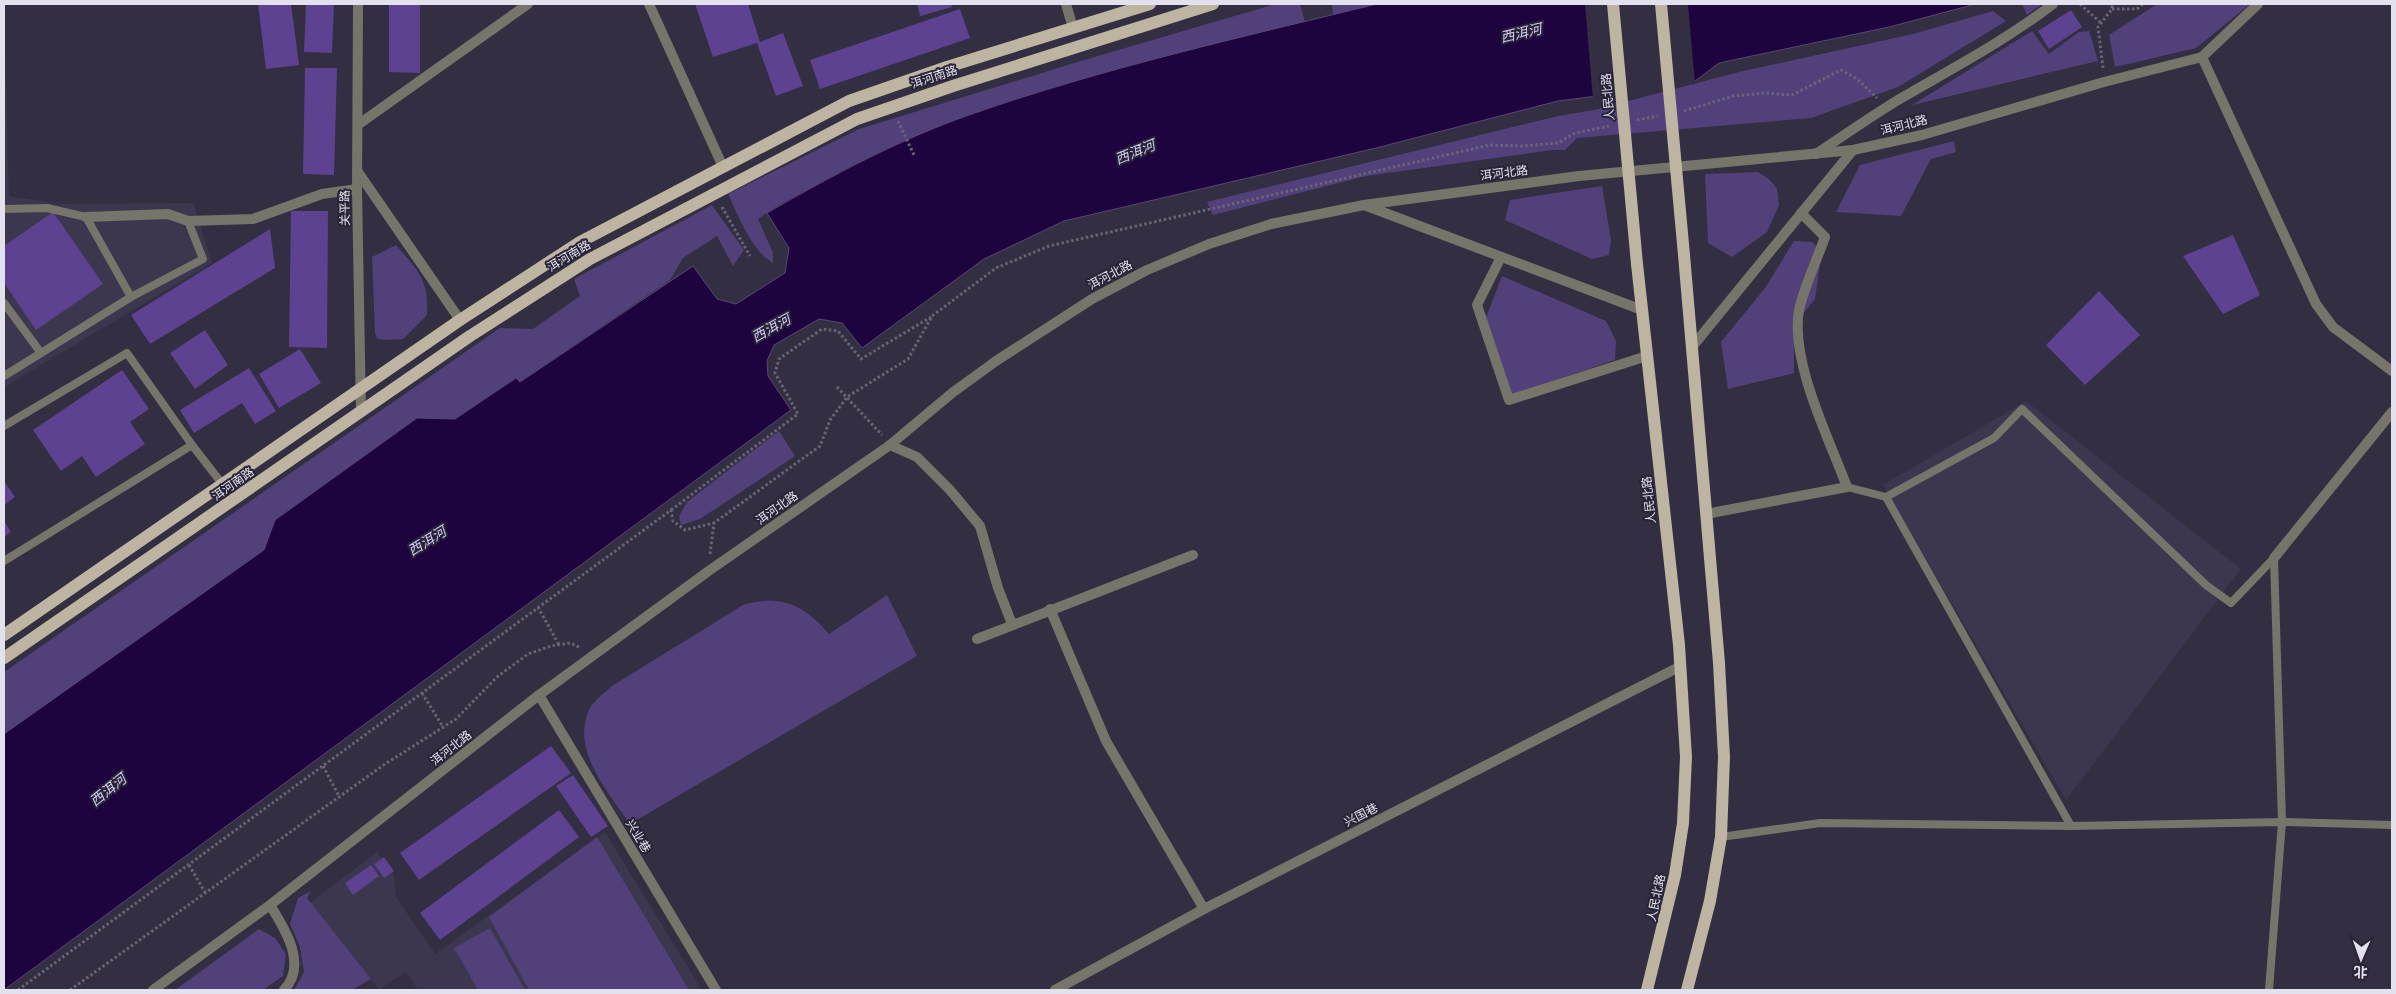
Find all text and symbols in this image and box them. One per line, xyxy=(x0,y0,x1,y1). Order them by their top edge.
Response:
water label: 西洱河 xyxy=(1499,20,1546,46)
street label: 洱河南路 xyxy=(909,63,959,91)
street label: 人民北路 xyxy=(1599,72,1617,122)
street label: 洱河北路 xyxy=(1879,112,1929,138)
water label: 西洱河 xyxy=(1113,136,1160,167)
street label: 洱河北路 xyxy=(1479,163,1529,183)
street label: 关平路 xyxy=(338,190,352,226)
street label: 洱河南路 xyxy=(545,238,593,274)
street label: 洱河北路 xyxy=(1086,258,1134,292)
water label: 西洱河 xyxy=(749,309,796,345)
street label: 洱河南路 xyxy=(209,464,257,504)
street label: 人民北路 xyxy=(1640,475,1658,525)
street label: 洱河北路 xyxy=(753,488,801,528)
water label: 西洱河 xyxy=(405,521,452,559)
street label: 洱河北路 xyxy=(428,728,474,768)
water label: 西洱河 xyxy=(87,769,132,809)
street label: 兴国巷 xyxy=(1342,801,1380,829)
street label: 兴业巷 xyxy=(623,817,653,855)
street label: 人民北路 xyxy=(1644,873,1668,923)
north arrow xyxy=(2336,934,2386,984)
text: 北 xyxy=(2353,964,2368,980)

